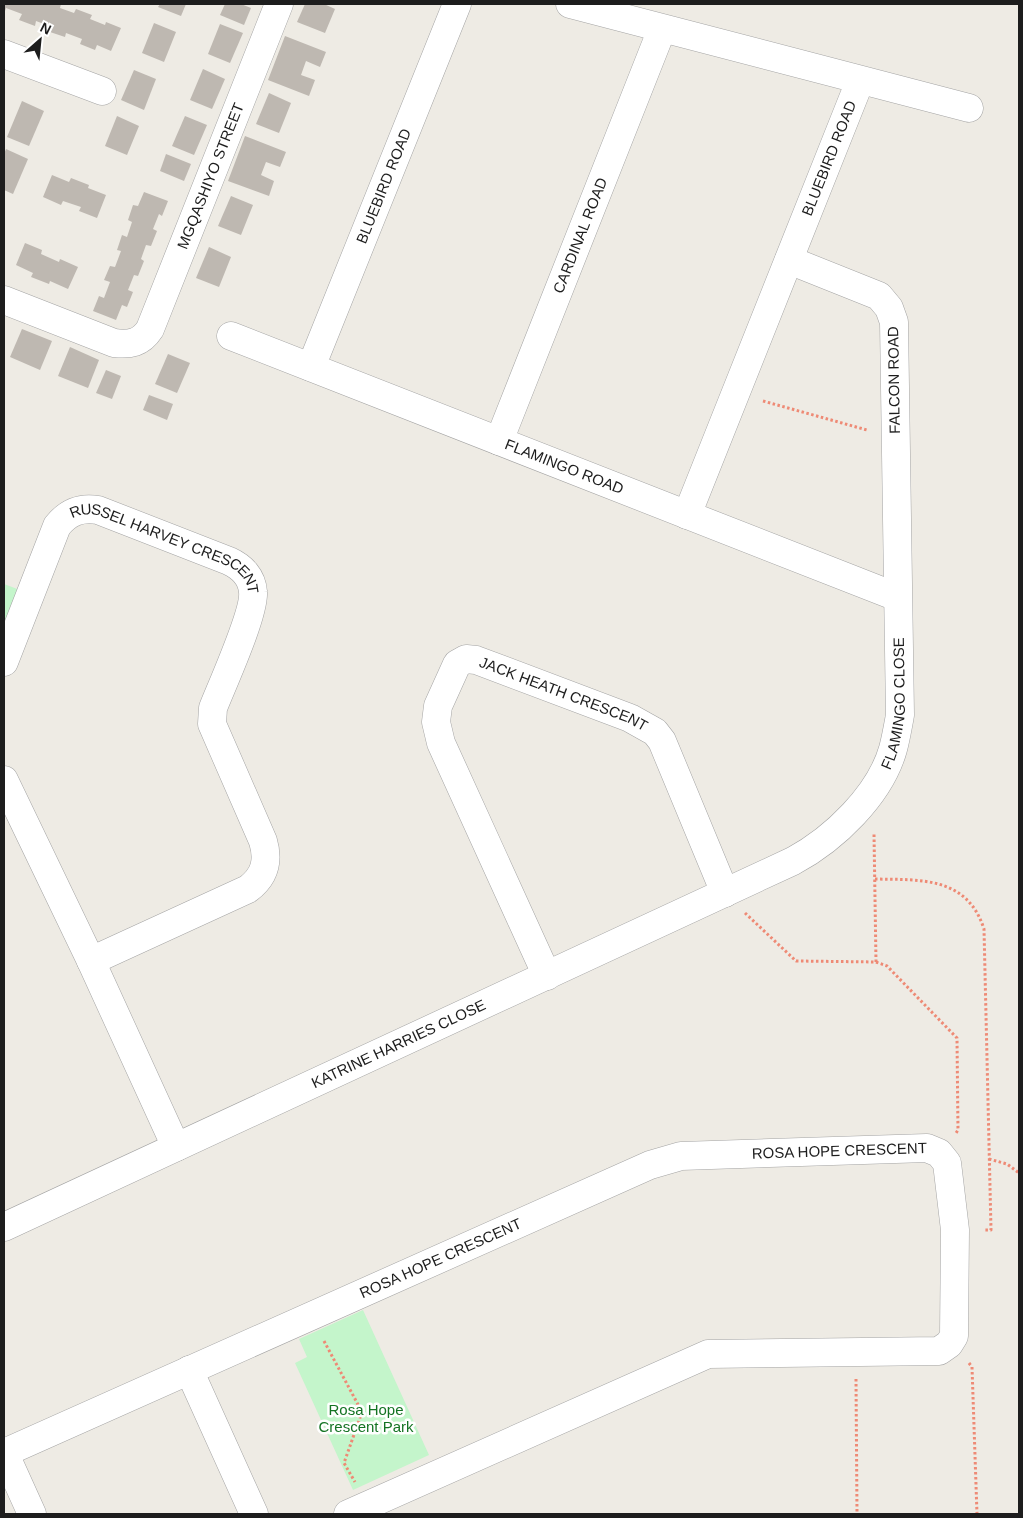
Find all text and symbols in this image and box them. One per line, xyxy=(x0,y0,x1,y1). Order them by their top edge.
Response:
north arrow xyxy=(15,15,65,65)
text: N xyxy=(38,19,54,38)
street label: BLUEBIRD ROAD xyxy=(798,98,859,218)
street label: MGQASHIYO STREET xyxy=(174,100,247,251)
street label: BLUEBIRD ROAD xyxy=(353,126,414,246)
street label: CARDINAL ROAD xyxy=(549,175,610,296)
street label: FALCON ROAD xyxy=(884,326,903,434)
street label: FLAMINGO ROAD xyxy=(503,435,626,497)
street label: RUSSEL HARVEY CRESCENT xyxy=(67,500,262,595)
street label: FLAMINGO CLOSE xyxy=(877,637,908,772)
street label: JACK HEATH CRESCENT xyxy=(477,653,651,734)
street label: KATRINE HARRIES CLOSE xyxy=(309,996,488,1091)
street label: ROSA HOPE CRESCENT xyxy=(751,1139,927,1162)
street label: ROSA HOPE CRESCENT xyxy=(357,1214,524,1301)
park label: Rosa Hope Crescent Park xyxy=(318,1401,414,1435)

